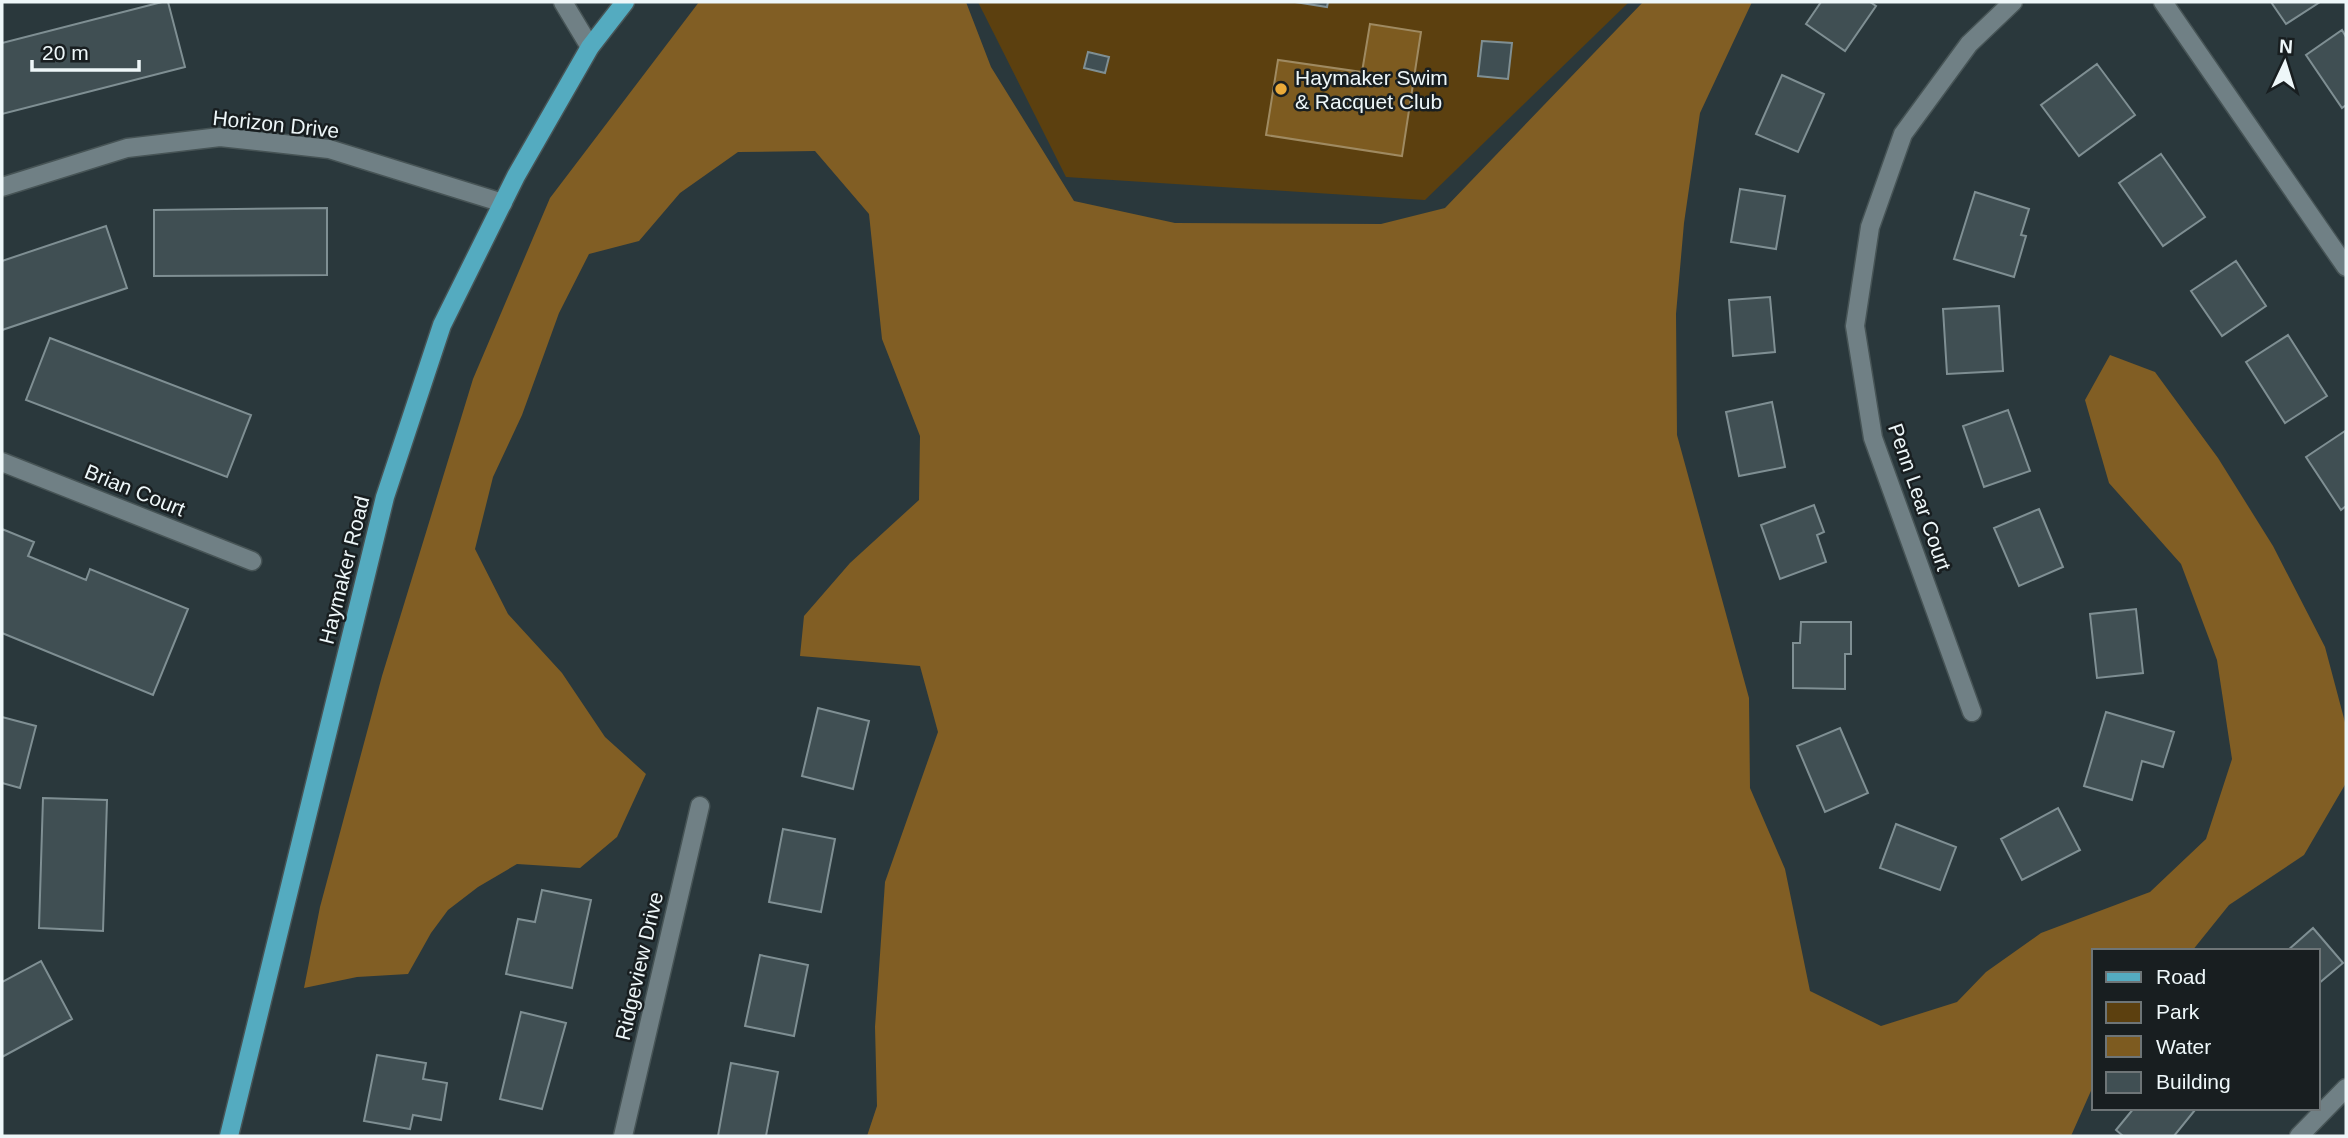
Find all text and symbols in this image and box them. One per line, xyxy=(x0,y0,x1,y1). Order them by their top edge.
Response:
scale bar xyxy=(32,28,138,72)
north arrow xyxy=(2250,28,2320,98)
text: N xyxy=(2279,36,2294,57)
text: 20 m xyxy=(42,41,89,64)
place label: Haymaker Swim & Racquet Club xyxy=(1295,66,1448,113)
marker: Haymaker Swim & Racquet Club xyxy=(1273,81,1289,97)
street label: Horizon Drive xyxy=(212,106,340,142)
street label: Penn Lear Court xyxy=(1884,420,1956,574)
street label: Brian Court xyxy=(81,459,189,521)
street label: Haymaker Road xyxy=(314,494,374,646)
street label: Ridgeview Drive xyxy=(611,889,667,1043)
legend xyxy=(2092,949,2320,1110)
text: Road xyxy=(2156,965,2206,988)
text: Park xyxy=(2156,1000,2200,1023)
text: Water xyxy=(2156,1035,2211,1058)
text: Building xyxy=(2156,1070,2231,1093)

